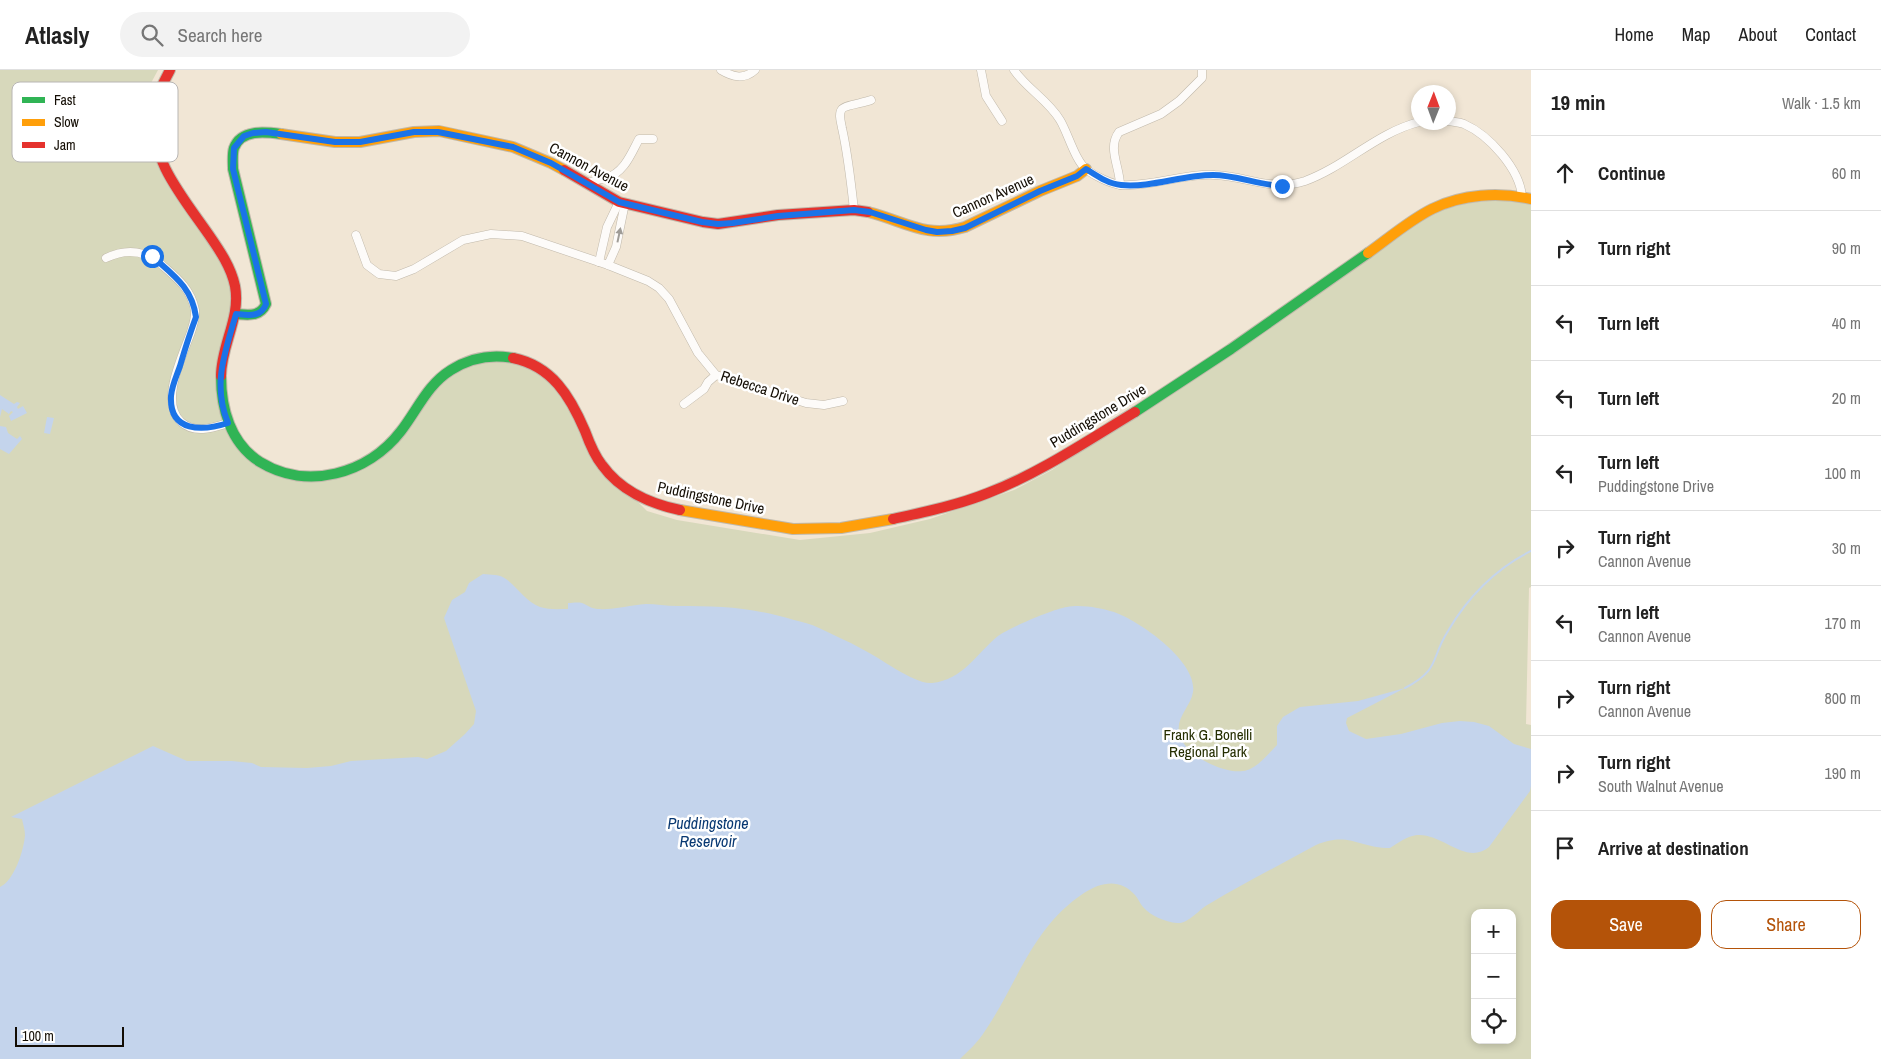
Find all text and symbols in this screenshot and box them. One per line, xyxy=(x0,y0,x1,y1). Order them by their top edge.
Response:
search box xyxy=(120,12,470,57)
text: Atlasly xyxy=(25,19,90,51)
icon: search xyxy=(138,21,166,49)
text: Search here xyxy=(178,22,262,48)
text: Home xyxy=(1614,22,1654,47)
text: Map xyxy=(1682,22,1711,47)
text: About xyxy=(1739,22,1777,47)
text: Contact xyxy=(1805,22,1856,47)
legend xyxy=(12,82,178,162)
north arrow xyxy=(1411,85,1456,130)
text: 19 min xyxy=(1551,88,1606,117)
text: Fast xyxy=(54,91,76,109)
text: Walk · 1.5 km xyxy=(1782,92,1861,114)
text: Slow xyxy=(54,113,80,131)
text: Jam xyxy=(54,136,76,154)
street label: Cannon Avenue xyxy=(546,137,633,196)
icon: ahead xyxy=(1551,159,1579,187)
text: Continue xyxy=(1598,160,1666,186)
text: 60 m xyxy=(1832,162,1861,184)
street label: Cannon Avenue xyxy=(949,168,1037,223)
route end xyxy=(1271,175,1294,198)
one-way arrow xyxy=(615,227,623,242)
icon: right xyxy=(1551,234,1579,262)
text: Turn right xyxy=(1598,235,1670,261)
text: 90 m xyxy=(1832,237,1861,259)
route start xyxy=(141,245,164,268)
icon: left xyxy=(1551,309,1579,337)
text: Turn left xyxy=(1598,310,1659,336)
text: 40 m xyxy=(1832,312,1861,334)
street label: Rebecca Drive xyxy=(718,365,802,410)
street label: Puddingstone Drive xyxy=(1046,378,1150,453)
icon: left xyxy=(1551,384,1579,412)
text: Turn left xyxy=(1598,385,1659,411)
text: 20 m xyxy=(1832,387,1861,409)
text: Turn left xyxy=(1598,449,1659,475)
icon: left xyxy=(1551,459,1579,487)
text: 100 m xyxy=(1825,462,1861,484)
text: Puddingstone Drive xyxy=(1598,475,1714,497)
street label: Puddingstone Drive xyxy=(656,476,767,519)
text: Turn right xyxy=(1598,524,1670,550)
icon: right xyxy=(1551,534,1579,562)
text: 30 m xyxy=(1832,537,1861,559)
text: Cannon Avenue xyxy=(1598,550,1691,572)
text: Turn left xyxy=(1598,599,1659,625)
icon: left xyxy=(1551,609,1579,637)
text: 170 m xyxy=(1825,612,1861,634)
text: Cannon Avenue xyxy=(1598,625,1691,647)
text: Turn right xyxy=(1598,674,1670,700)
icon: right xyxy=(1551,684,1579,712)
text: 800 m xyxy=(1825,687,1861,709)
text: Cannon Avenue xyxy=(1598,700,1691,722)
park label: Frank G. Bonelli Regional Park xyxy=(1164,724,1252,762)
text: Turn right xyxy=(1598,749,1670,775)
icon: right xyxy=(1551,759,1579,787)
text: 190 m xyxy=(1825,762,1861,784)
text: South Walnut Avenue xyxy=(1598,775,1724,797)
water label: Puddingstone Reservoir xyxy=(668,812,748,852)
icon: arrive xyxy=(1551,834,1579,862)
text: Arrive at destination xyxy=(1598,835,1749,861)
button: Save xyxy=(1551,900,1701,949)
button: Share xyxy=(1711,900,1861,949)
map controls xyxy=(1471,909,1516,1044)
button: + xyxy=(1471,909,1516,954)
button: − xyxy=(1471,954,1516,999)
button: locate xyxy=(1471,999,1516,1044)
scale bar xyxy=(15,1024,124,1047)
text: 100 m xyxy=(22,1027,54,1045)

